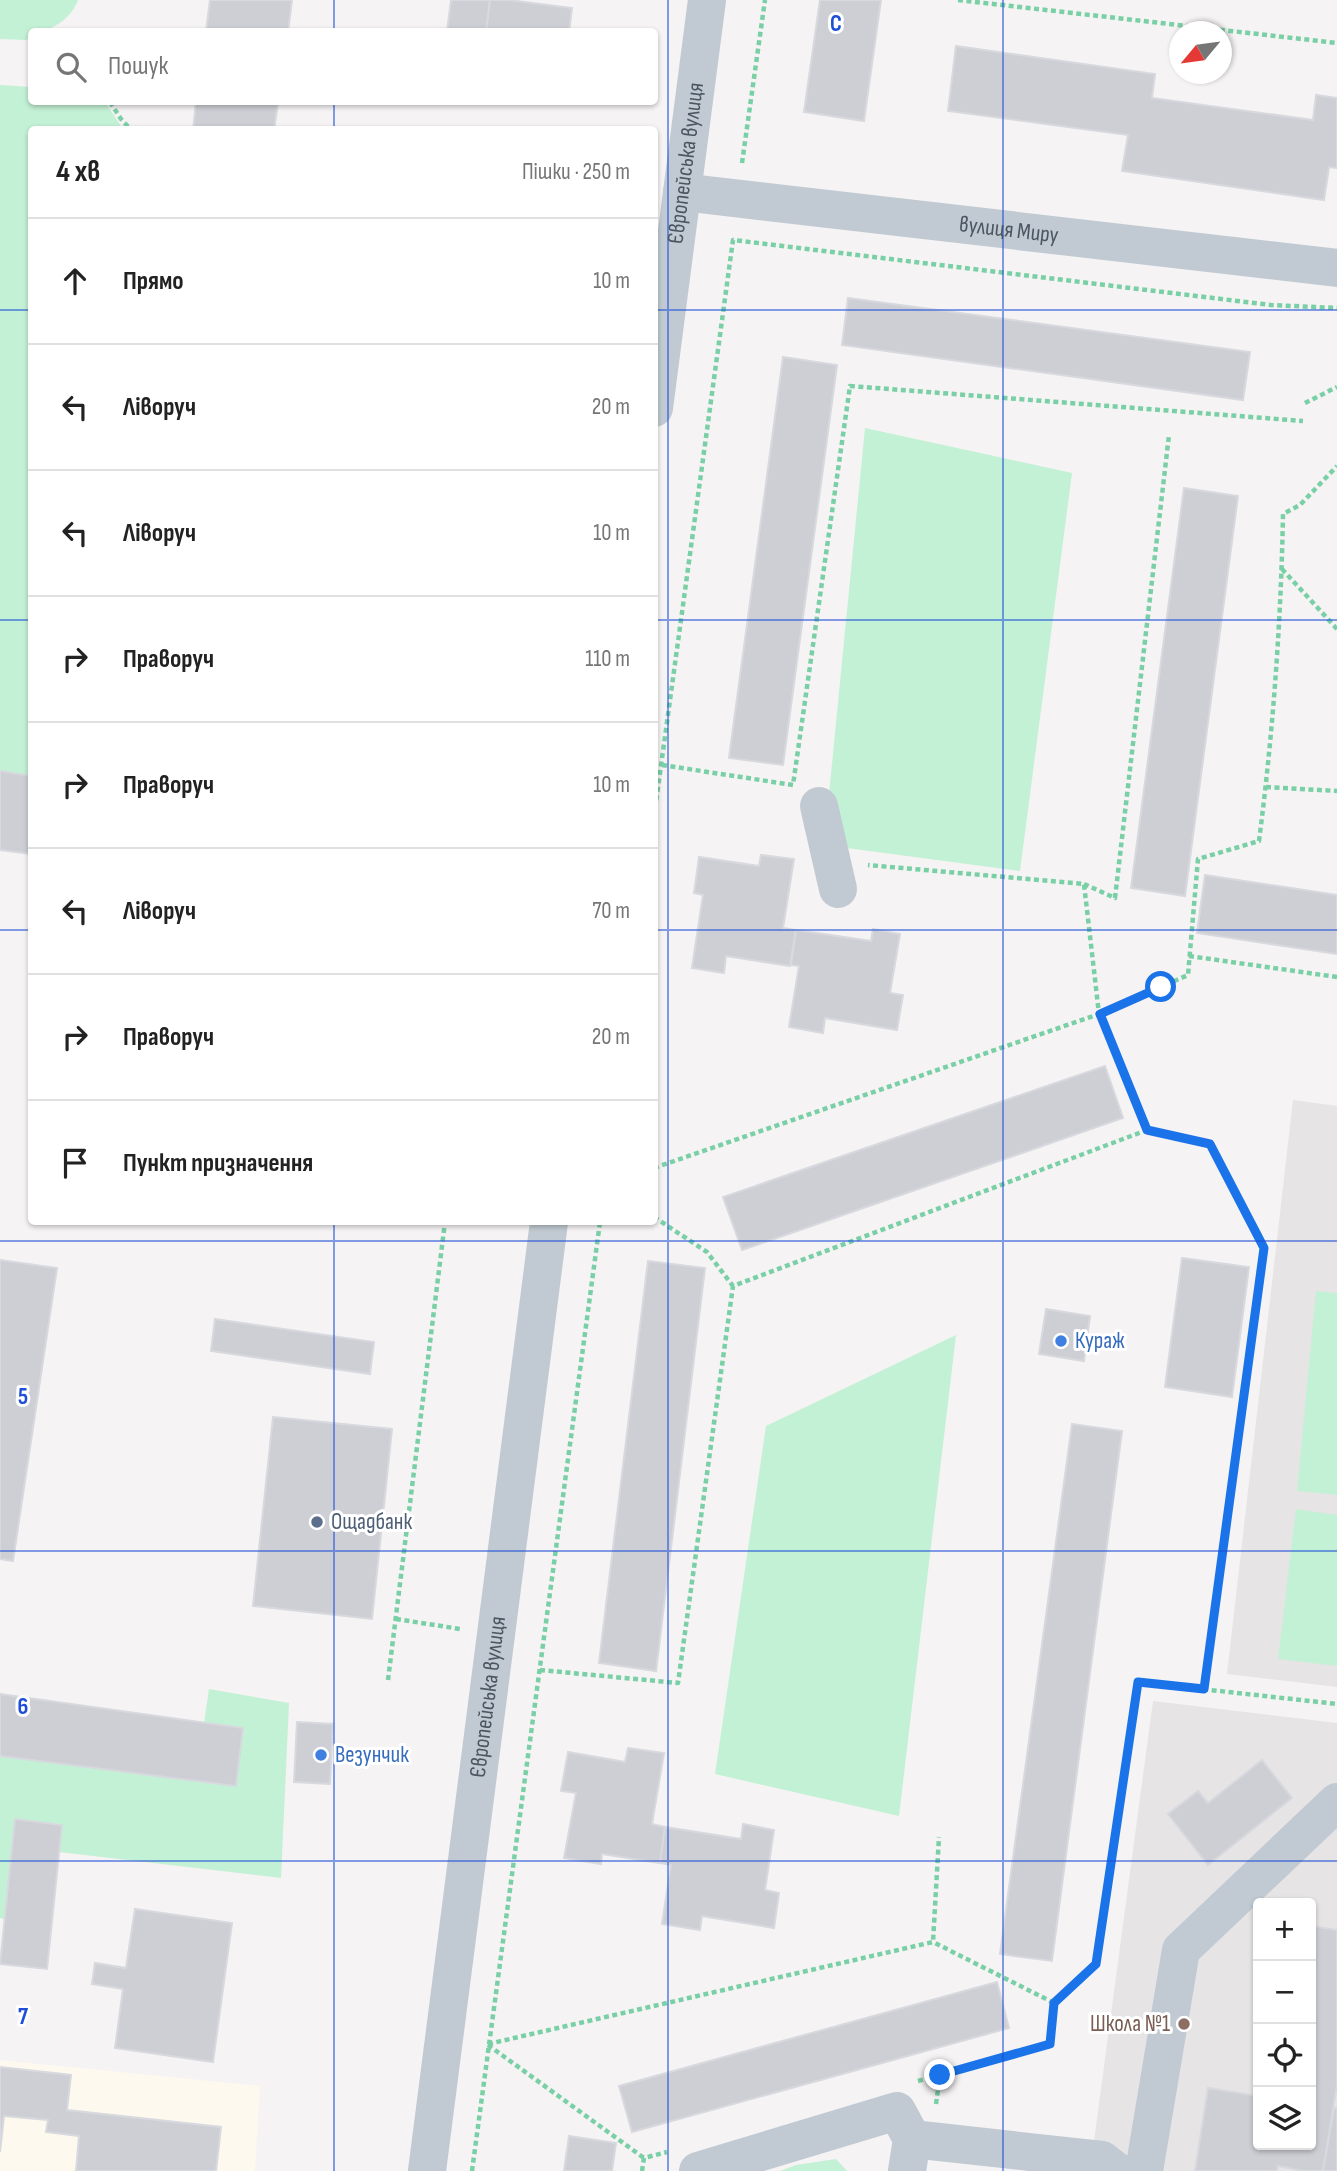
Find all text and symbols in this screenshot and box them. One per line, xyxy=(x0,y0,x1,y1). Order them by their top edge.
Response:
text: C xyxy=(830,10,842,38)
north arrow xyxy=(1169,21,1232,84)
search box xyxy=(28,28,658,105)
icon: search xyxy=(52,48,90,86)
text: Пошук xyxy=(108,51,168,82)
street label: Європейська вулиця xyxy=(661,81,710,245)
text: 4 хв xyxy=(56,154,100,190)
text: Пішки · 250 m xyxy=(522,158,630,186)
street label: вулиця Миру xyxy=(958,210,1060,250)
icon: ahead xyxy=(56,262,94,300)
text: Прямо xyxy=(123,266,184,297)
text: 10 m xyxy=(593,267,630,295)
icon: left xyxy=(56,388,94,426)
text: Ліворуч xyxy=(123,392,196,423)
text: 20 m xyxy=(592,393,630,421)
icon: left xyxy=(56,514,94,552)
text: Ліворуч xyxy=(123,518,196,549)
text: 10 m xyxy=(593,519,630,547)
icon: right xyxy=(56,640,94,678)
text: Праворуч xyxy=(123,644,214,675)
text: 110 m xyxy=(585,645,630,673)
icon: right xyxy=(56,766,94,804)
text: Праворуч xyxy=(123,770,214,801)
text: 10 m xyxy=(593,771,630,799)
icon: left xyxy=(56,892,94,930)
text: Ліворуч xyxy=(123,896,196,927)
text: 70 m xyxy=(592,897,630,925)
route start xyxy=(1145,971,1176,1002)
icon: right xyxy=(56,1018,94,1056)
text: Праворуч xyxy=(123,1022,214,1053)
text: 20 m xyxy=(592,1023,630,1051)
icon: arrive xyxy=(56,1144,94,1182)
text: Пункт призначення xyxy=(123,1148,313,1179)
place label: Кураж xyxy=(1075,1327,1125,1355)
marker: Кураж xyxy=(1053,1333,1069,1349)
text: 5 xyxy=(18,1383,28,1411)
place label: Ощадбанк xyxy=(331,1508,412,1536)
marker: Ощадбанк xyxy=(309,1514,325,1530)
street label: Європейська вулиця xyxy=(464,1615,512,1779)
text: 6 xyxy=(18,1693,28,1721)
place label: Везунчик xyxy=(335,1741,409,1769)
marker: Везунчик xyxy=(313,1747,329,1763)
map controls xyxy=(1253,1898,1316,2150)
button: + xyxy=(1253,1898,1316,1961)
button: − xyxy=(1253,1961,1316,2024)
text: 7 xyxy=(18,2003,28,2031)
place label: Школа №1 xyxy=(1090,2010,1170,2038)
marker: Школа №1 xyxy=(1176,2016,1192,2032)
button: locate xyxy=(1253,2024,1316,2087)
route end xyxy=(924,2059,955,2090)
button: layers xyxy=(1253,2087,1316,2150)

